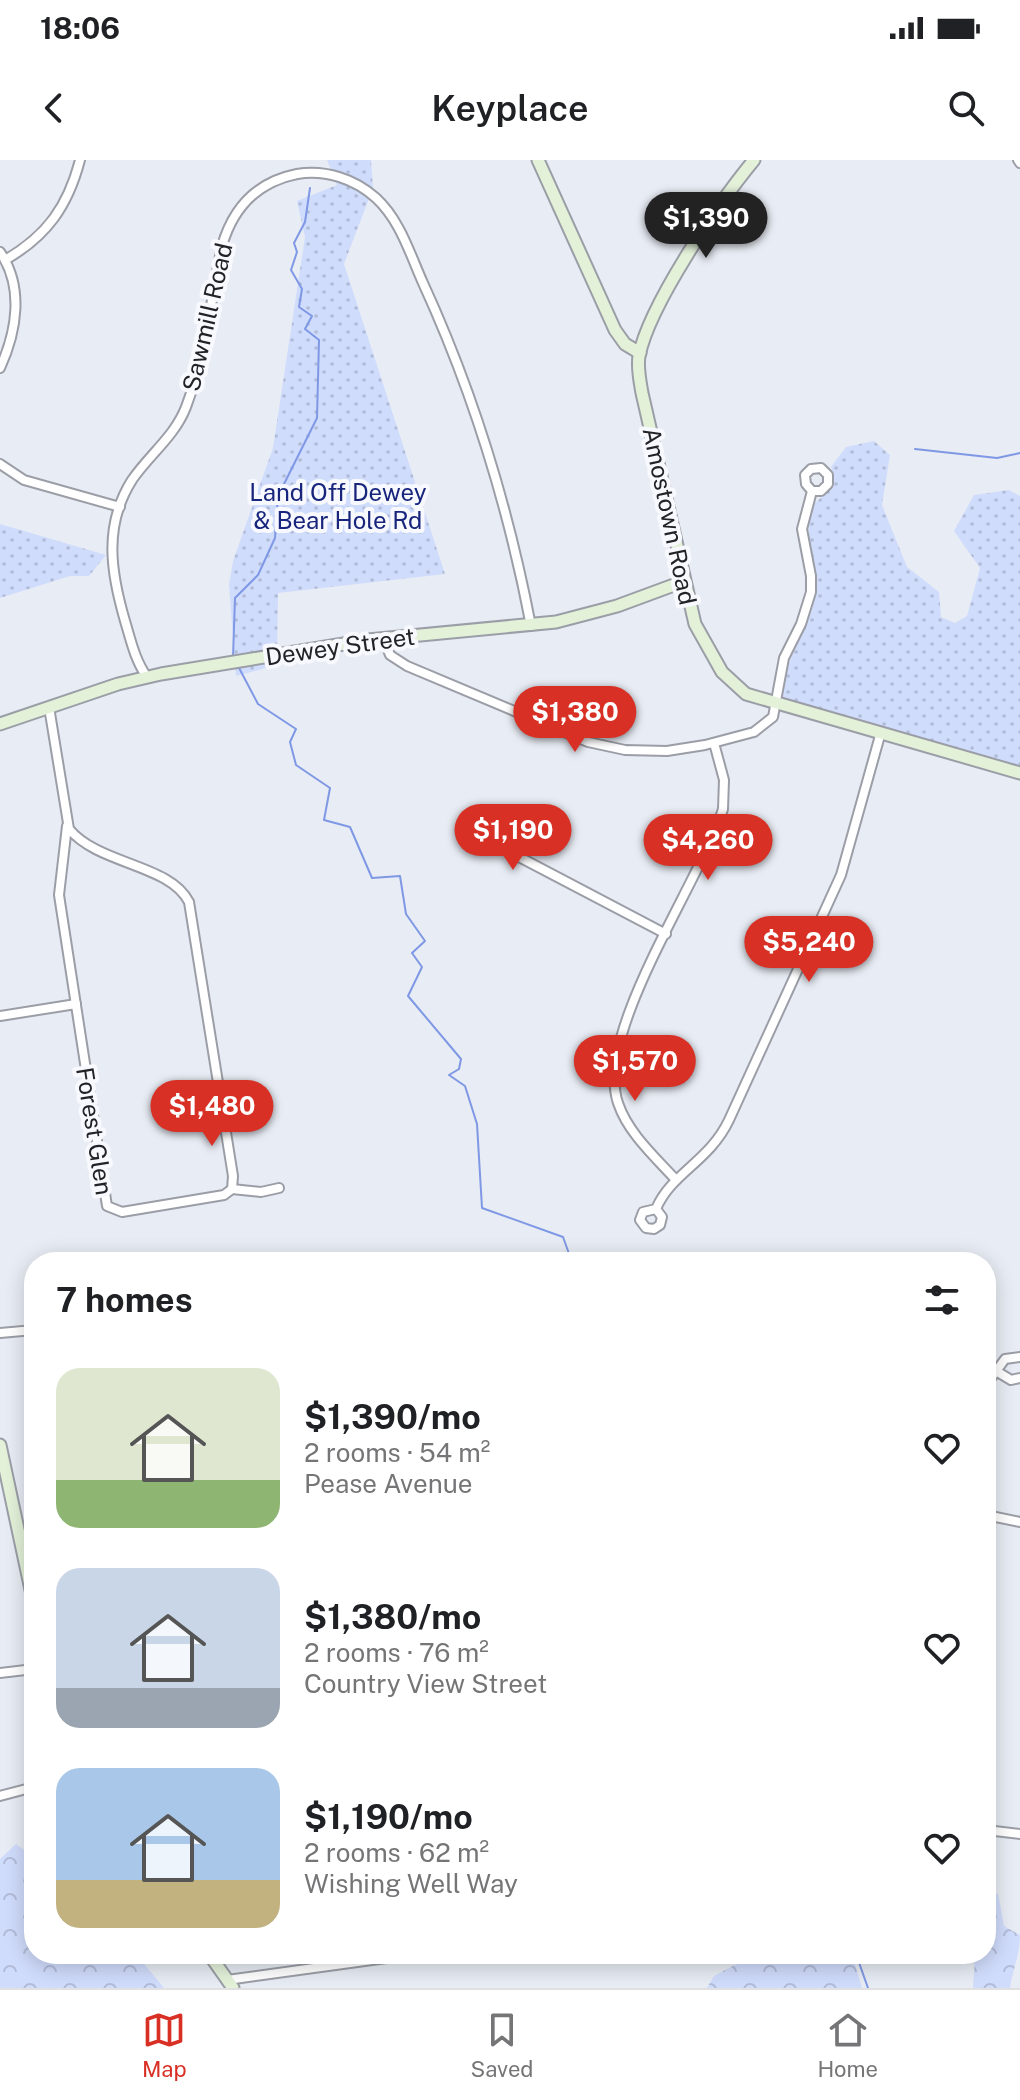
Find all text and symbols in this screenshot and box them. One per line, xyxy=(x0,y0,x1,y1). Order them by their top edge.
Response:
text: 18:06 xyxy=(40,10,120,46)
icon: back xyxy=(32,86,76,130)
icon: search xyxy=(944,86,988,130)
text: Keyplace xyxy=(431,87,589,129)
pin: $1,390 xyxy=(641,192,771,260)
text: $1,390 xyxy=(662,202,750,233)
street label: Sawmill Road xyxy=(176,240,238,394)
street label: Amostown Road xyxy=(638,425,702,607)
park label: Land Off Dewey & Bear Hole Rd xyxy=(249,478,427,534)
street label: Dewey Street xyxy=(263,622,417,670)
pin: $1,380 xyxy=(510,686,640,754)
text: $1,380 xyxy=(531,696,619,727)
pin: $1,190 xyxy=(448,804,578,872)
text: $1,190 xyxy=(473,814,553,845)
pin: $4,260 xyxy=(643,814,773,882)
text: $4,260 xyxy=(662,824,754,855)
pin: $5,240 xyxy=(744,916,874,984)
text: $5,240 xyxy=(762,926,856,957)
pin: $1,570 xyxy=(570,1035,700,1103)
text: $1,570 xyxy=(592,1045,678,1076)
street label: Forest Glen xyxy=(71,1065,119,1197)
pin: $1,480 xyxy=(147,1080,277,1148)
text: $1,480 xyxy=(168,1090,256,1121)
icon: filters xyxy=(920,1278,964,1322)
text: 7 homes xyxy=(56,1280,193,1320)
text: $1,390/mo xyxy=(304,1397,481,1437)
icon: home xyxy=(120,1400,216,1496)
icon: heart xyxy=(920,1426,964,1470)
text: 2 rooms · 54 m² xyxy=(304,1437,490,1468)
text: Pease Avenue xyxy=(304,1468,472,1499)
text: $1,380/mo xyxy=(304,1597,481,1637)
icon: home xyxy=(120,1600,216,1696)
icon: heart xyxy=(920,1626,964,1670)
text: 2 rooms · 76 m² xyxy=(304,1637,489,1668)
text: Country View Street xyxy=(304,1668,547,1699)
text: $1,190/mo xyxy=(304,1797,473,1837)
icon: home xyxy=(120,1800,216,1896)
icon: heart xyxy=(920,1826,964,1870)
text: 2 rooms · 62 m² xyxy=(304,1837,489,1868)
text: Wishing Well Way xyxy=(304,1868,518,1899)
tab: Map xyxy=(142,2008,187,2082)
tab: Saved xyxy=(471,2008,533,2082)
tab: Home xyxy=(817,2008,878,2082)

